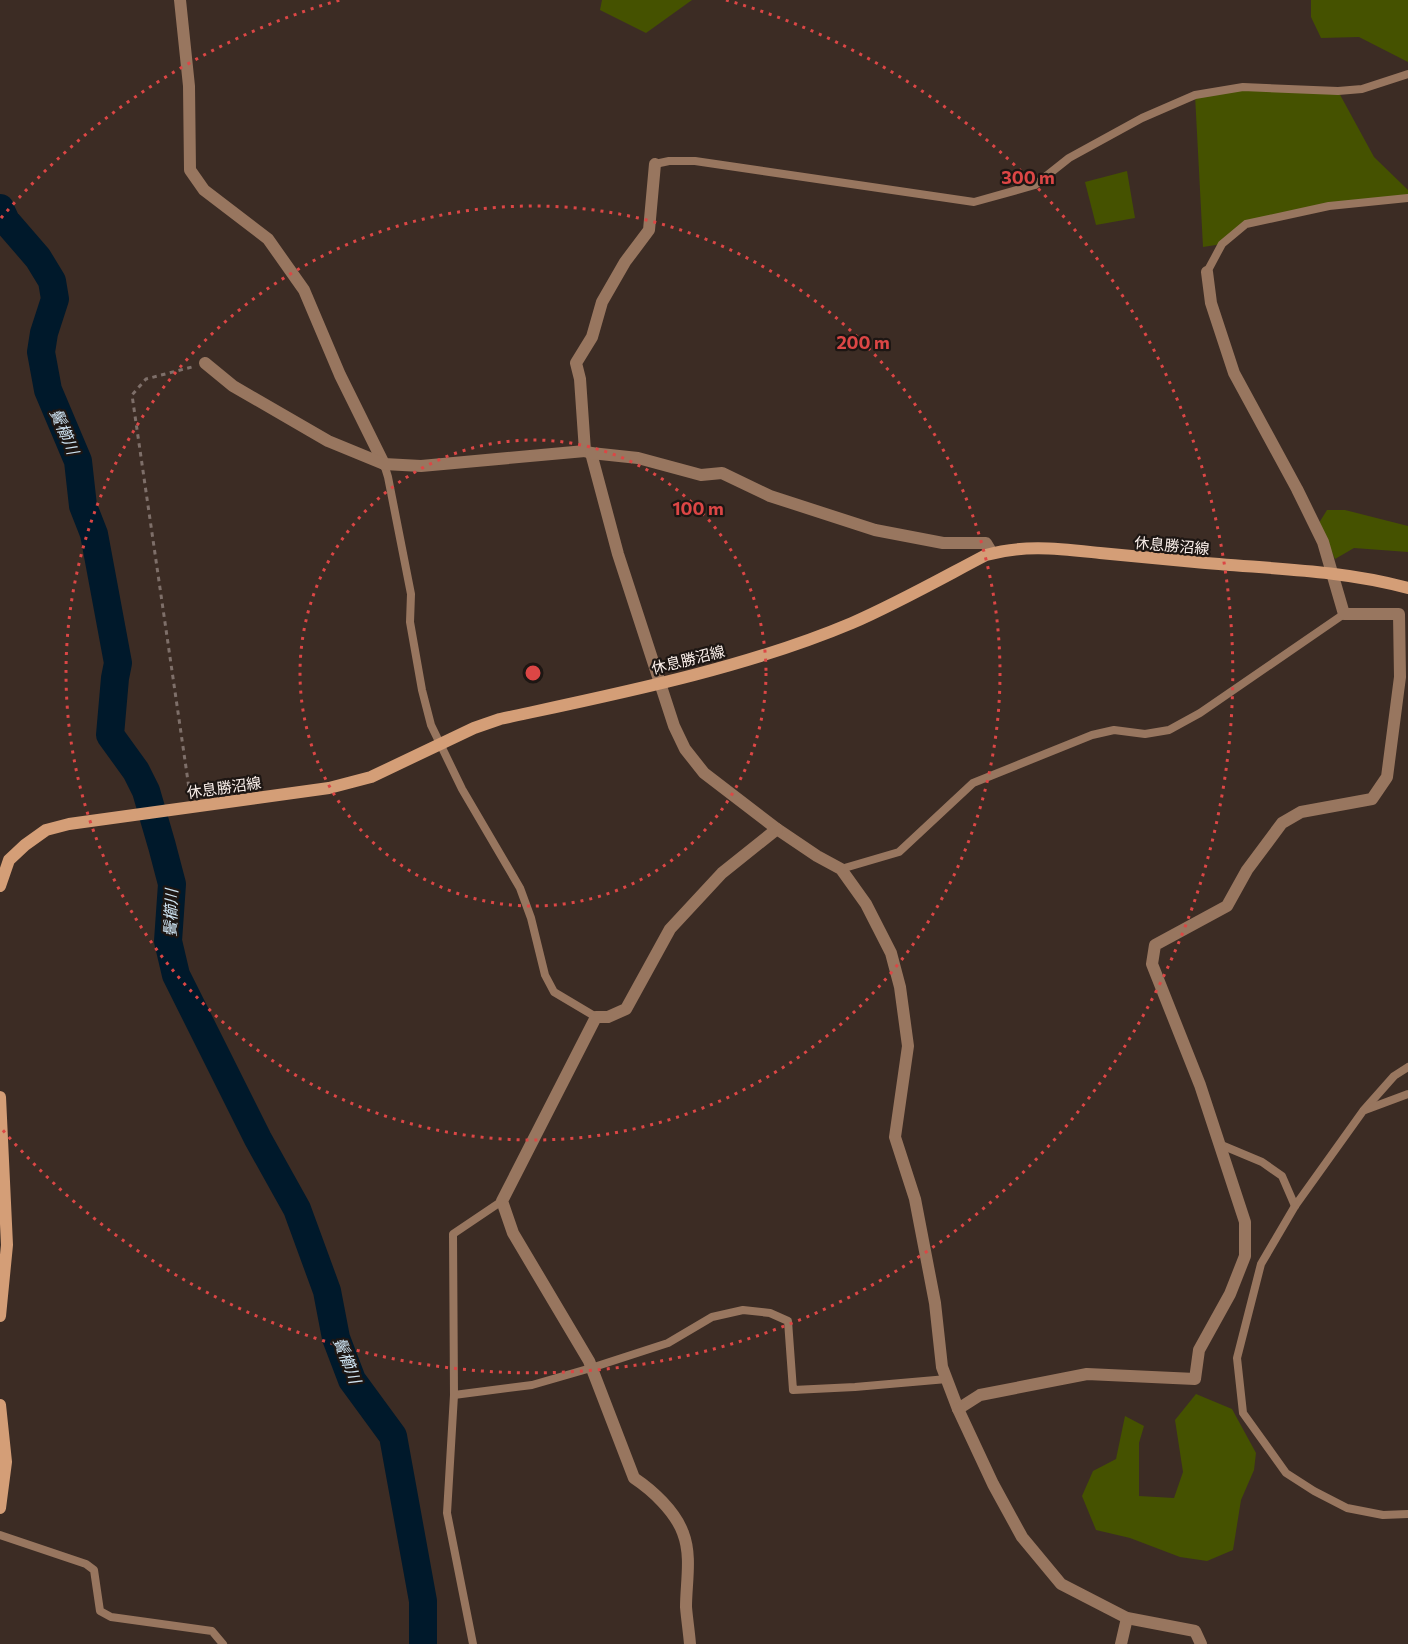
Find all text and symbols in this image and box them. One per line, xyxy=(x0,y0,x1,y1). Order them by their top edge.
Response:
text: 300 m xyxy=(1001,166,1055,188)
text: 200 m xyxy=(836,331,890,353)
water label: 鬢櫛川 xyxy=(47,405,84,459)
text: 100 m xyxy=(672,497,724,519)
street label: 休息勝沼線 xyxy=(1134,533,1210,557)
street label: 休息勝沼線 xyxy=(649,641,727,677)
centre of rings xyxy=(523,663,543,683)
street label: 休息勝沼線 xyxy=(186,773,262,801)
water label: 鬢櫛川 xyxy=(160,887,180,937)
water label: 鬢櫛川 xyxy=(331,1334,366,1388)

